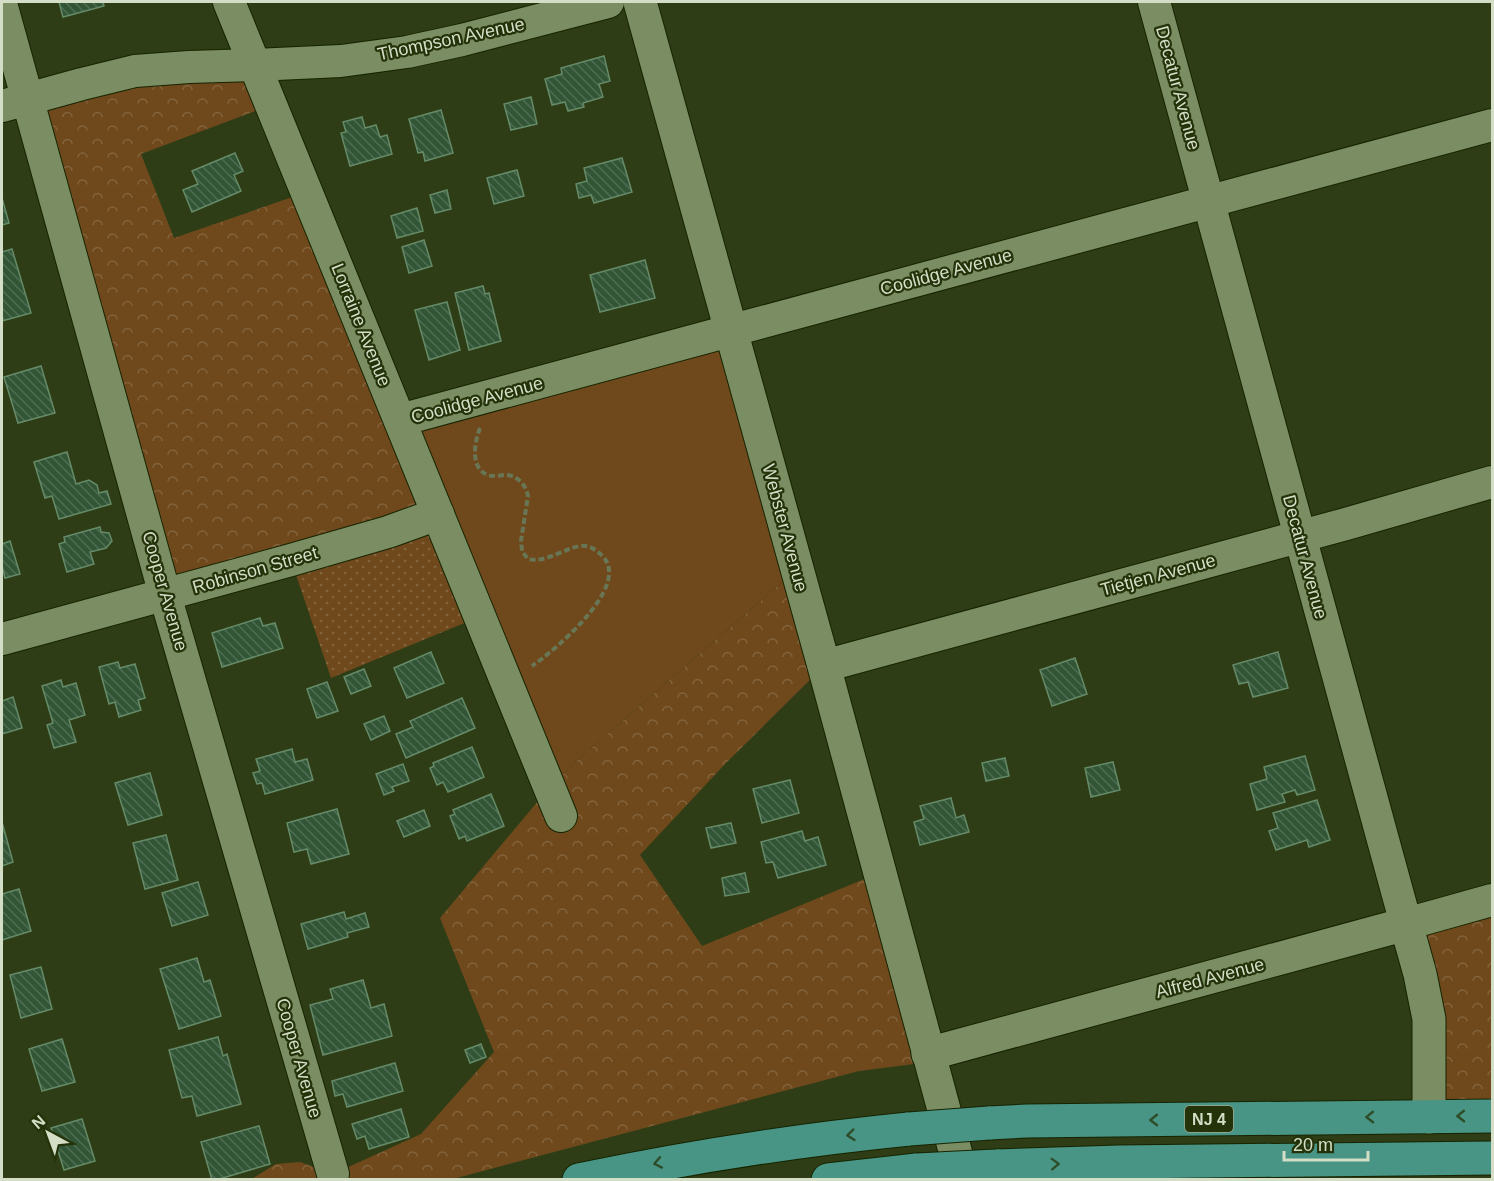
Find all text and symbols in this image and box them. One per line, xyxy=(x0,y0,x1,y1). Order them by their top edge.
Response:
street label: Thompson Avenue xyxy=(376,14,526,64)
street label: Decatur Avenue xyxy=(1152,24,1204,152)
street label: Coolidge Avenue xyxy=(878,245,1014,299)
street label: Lorraine Avenue xyxy=(327,261,395,389)
street label: Coolidge Avenue xyxy=(409,373,545,427)
street label: Webster Avenue xyxy=(758,462,812,594)
street label: Decatur Avenue xyxy=(1279,493,1331,621)
street label: Cooper Avenue xyxy=(138,529,192,653)
street label: Robinson Street xyxy=(190,543,320,597)
street label: Tietjen Avenue xyxy=(1098,550,1218,600)
street label: Alfred Avenue xyxy=(1153,954,1267,1002)
street label: Cooper Avenue xyxy=(272,996,326,1120)
north arrow xyxy=(18,1103,78,1163)
road number: NJ 4 xyxy=(1185,1106,1233,1132)
one-way arrow xyxy=(1456,1110,1465,1122)
one-way arrow xyxy=(1366,1111,1375,1123)
text: N xyxy=(29,1112,48,1132)
one-way arrow xyxy=(1150,1114,1159,1126)
scale bar xyxy=(1284,1124,1368,1162)
one-way arrow xyxy=(846,1128,855,1140)
text: 20 m xyxy=(1293,1135,1333,1155)
one-way arrow xyxy=(653,1156,663,1169)
one-way arrow xyxy=(1051,1158,1060,1170)

